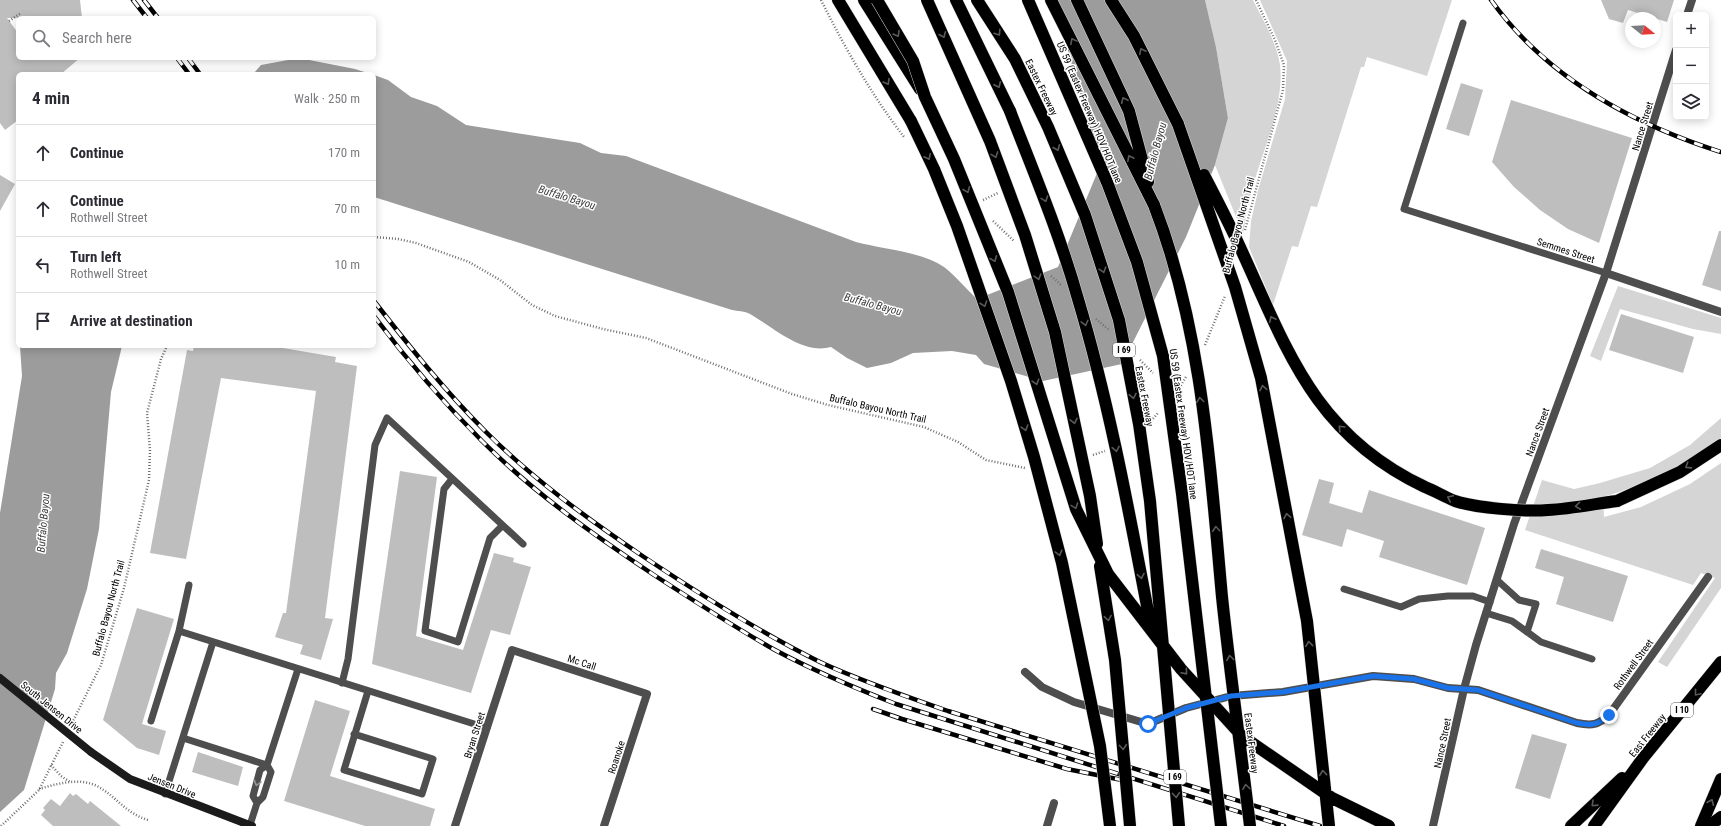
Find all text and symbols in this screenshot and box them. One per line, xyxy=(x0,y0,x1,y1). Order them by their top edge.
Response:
north arrow xyxy=(1625,12,1661,48)
map controls xyxy=(1673,12,1709,120)
button: + xyxy=(1673,12,1709,48)
search box xyxy=(16,16,376,60)
icon: search xyxy=(30,27,52,49)
text: Search here xyxy=(62,29,132,47)
one-way arrow xyxy=(993,29,1001,36)
one-way arrow xyxy=(892,30,899,37)
one-way arrow xyxy=(938,31,946,39)
one-way arrow xyxy=(1070,38,1077,45)
street label: US 59 (Eastex Freeway) HOV/HOT lane xyxy=(1054,40,1124,185)
one-way arrow xyxy=(1139,48,1147,56)
button: − xyxy=(1673,48,1709,84)
street label: Eastex Freeway xyxy=(1023,57,1060,117)
one-way arrow xyxy=(883,78,890,85)
one-way arrow xyxy=(993,81,1001,89)
button: layers xyxy=(1673,84,1709,120)
text: 4 min xyxy=(32,88,70,108)
text: Walk · 250 m xyxy=(294,91,360,106)
one-way arrow xyxy=(1121,97,1129,105)
street label: Nance Street xyxy=(1630,100,1655,152)
water label: Buffalo Bayou xyxy=(1142,121,1169,181)
icon: ahead xyxy=(32,142,54,164)
text: Continue xyxy=(70,144,124,162)
text: 170 m xyxy=(328,145,360,160)
one-way arrow xyxy=(1053,145,1061,152)
one-way arrow xyxy=(990,151,999,158)
one-way arrow xyxy=(923,152,931,160)
one-way arrow xyxy=(1127,155,1135,162)
street label: Buffalo Bayou North Trail xyxy=(1220,176,1257,274)
water label: Buffalo Bayou xyxy=(537,183,597,212)
one-way arrow xyxy=(962,187,970,194)
text: Continue xyxy=(70,192,124,210)
one-way arrow xyxy=(1040,196,1048,203)
icon: ahead xyxy=(32,198,54,220)
text: 70 m xyxy=(334,201,360,216)
text: Rothwell Street xyxy=(70,210,148,225)
street label: Semmes Street xyxy=(1536,236,1596,265)
text: Turn left xyxy=(70,248,121,266)
icon: left xyxy=(32,254,54,276)
one-way arrow xyxy=(990,256,998,263)
text: 10 m xyxy=(334,257,360,272)
text: Rothwell Street xyxy=(70,266,148,281)
one-way arrow xyxy=(1098,266,1107,273)
one-way arrow xyxy=(1033,273,1042,280)
water label: Buffalo Bayou xyxy=(843,291,903,318)
one-way arrow xyxy=(979,301,988,308)
icon: arrive xyxy=(32,310,54,332)
text: Arrive at destination xyxy=(70,312,193,330)
one-way arrow xyxy=(1269,316,1277,323)
one-way arrow xyxy=(1080,320,1088,326)
road number: I 69 xyxy=(1113,343,1135,357)
street label: US 59 (Eastex Freeway) HOV/HOT lane xyxy=(1166,348,1200,501)
street label: Eastex Freeway xyxy=(1133,365,1156,427)
one-way arrow xyxy=(1031,378,1040,385)
one-way arrow xyxy=(1259,385,1267,392)
street label: Buffalo Bayou North Trail xyxy=(828,392,927,425)
one-way arrow xyxy=(1129,393,1137,399)
one-way arrow xyxy=(1196,397,1205,403)
street label: Nance Street xyxy=(1524,406,1551,458)
one-way arrow xyxy=(1069,418,1077,425)
one-way arrow xyxy=(1020,424,1029,431)
one-way arrow xyxy=(1339,425,1346,433)
one-way arrow xyxy=(1112,446,1120,452)
one-way arrow xyxy=(1686,461,1693,468)
water label: Buffalo Bayou xyxy=(34,493,53,553)
one-way arrow xyxy=(1446,495,1454,503)
one-way arrow xyxy=(1575,501,1581,510)
one-way arrow xyxy=(1071,503,1079,510)
one-way arrow xyxy=(1283,513,1292,519)
one-way arrow xyxy=(1212,526,1221,532)
one-way arrow xyxy=(1054,549,1063,556)
street label: Buffalo Bayou North Trail xyxy=(90,559,127,657)
one-way arrow xyxy=(1137,573,1145,580)
one-way arrow xyxy=(1103,615,1112,621)
street label: Rothwell Street xyxy=(1611,637,1655,692)
one-way arrow xyxy=(1305,641,1314,647)
street label: Mc Call xyxy=(566,653,598,672)
one-way arrow xyxy=(1226,655,1235,661)
one-way arrow xyxy=(1180,667,1187,675)
street label: South Jensen Drive xyxy=(19,679,85,736)
one-way arrow xyxy=(1694,688,1701,695)
road number: I 10 xyxy=(1671,703,1693,717)
route end xyxy=(1600,706,1618,724)
street label: Bryan Street xyxy=(462,711,487,760)
street label: Eastex Freeway xyxy=(1242,712,1261,774)
street label: East Freeway xyxy=(1627,712,1668,759)
route start xyxy=(1139,715,1157,733)
street label: Nance Street xyxy=(1432,717,1453,769)
street label: Roanoke xyxy=(606,739,627,775)
one-way arrow xyxy=(1118,744,1127,750)
road number: I 69 xyxy=(1164,770,1186,784)
one-way arrow xyxy=(1319,770,1328,776)
street label: Jensen Drive xyxy=(146,771,198,800)
one-way arrow xyxy=(253,779,262,786)
one-way arrow xyxy=(1241,784,1250,790)
one-way arrow xyxy=(1172,792,1181,798)
one-way arrow xyxy=(1592,799,1599,806)
one-way arrow xyxy=(1706,799,1714,807)

